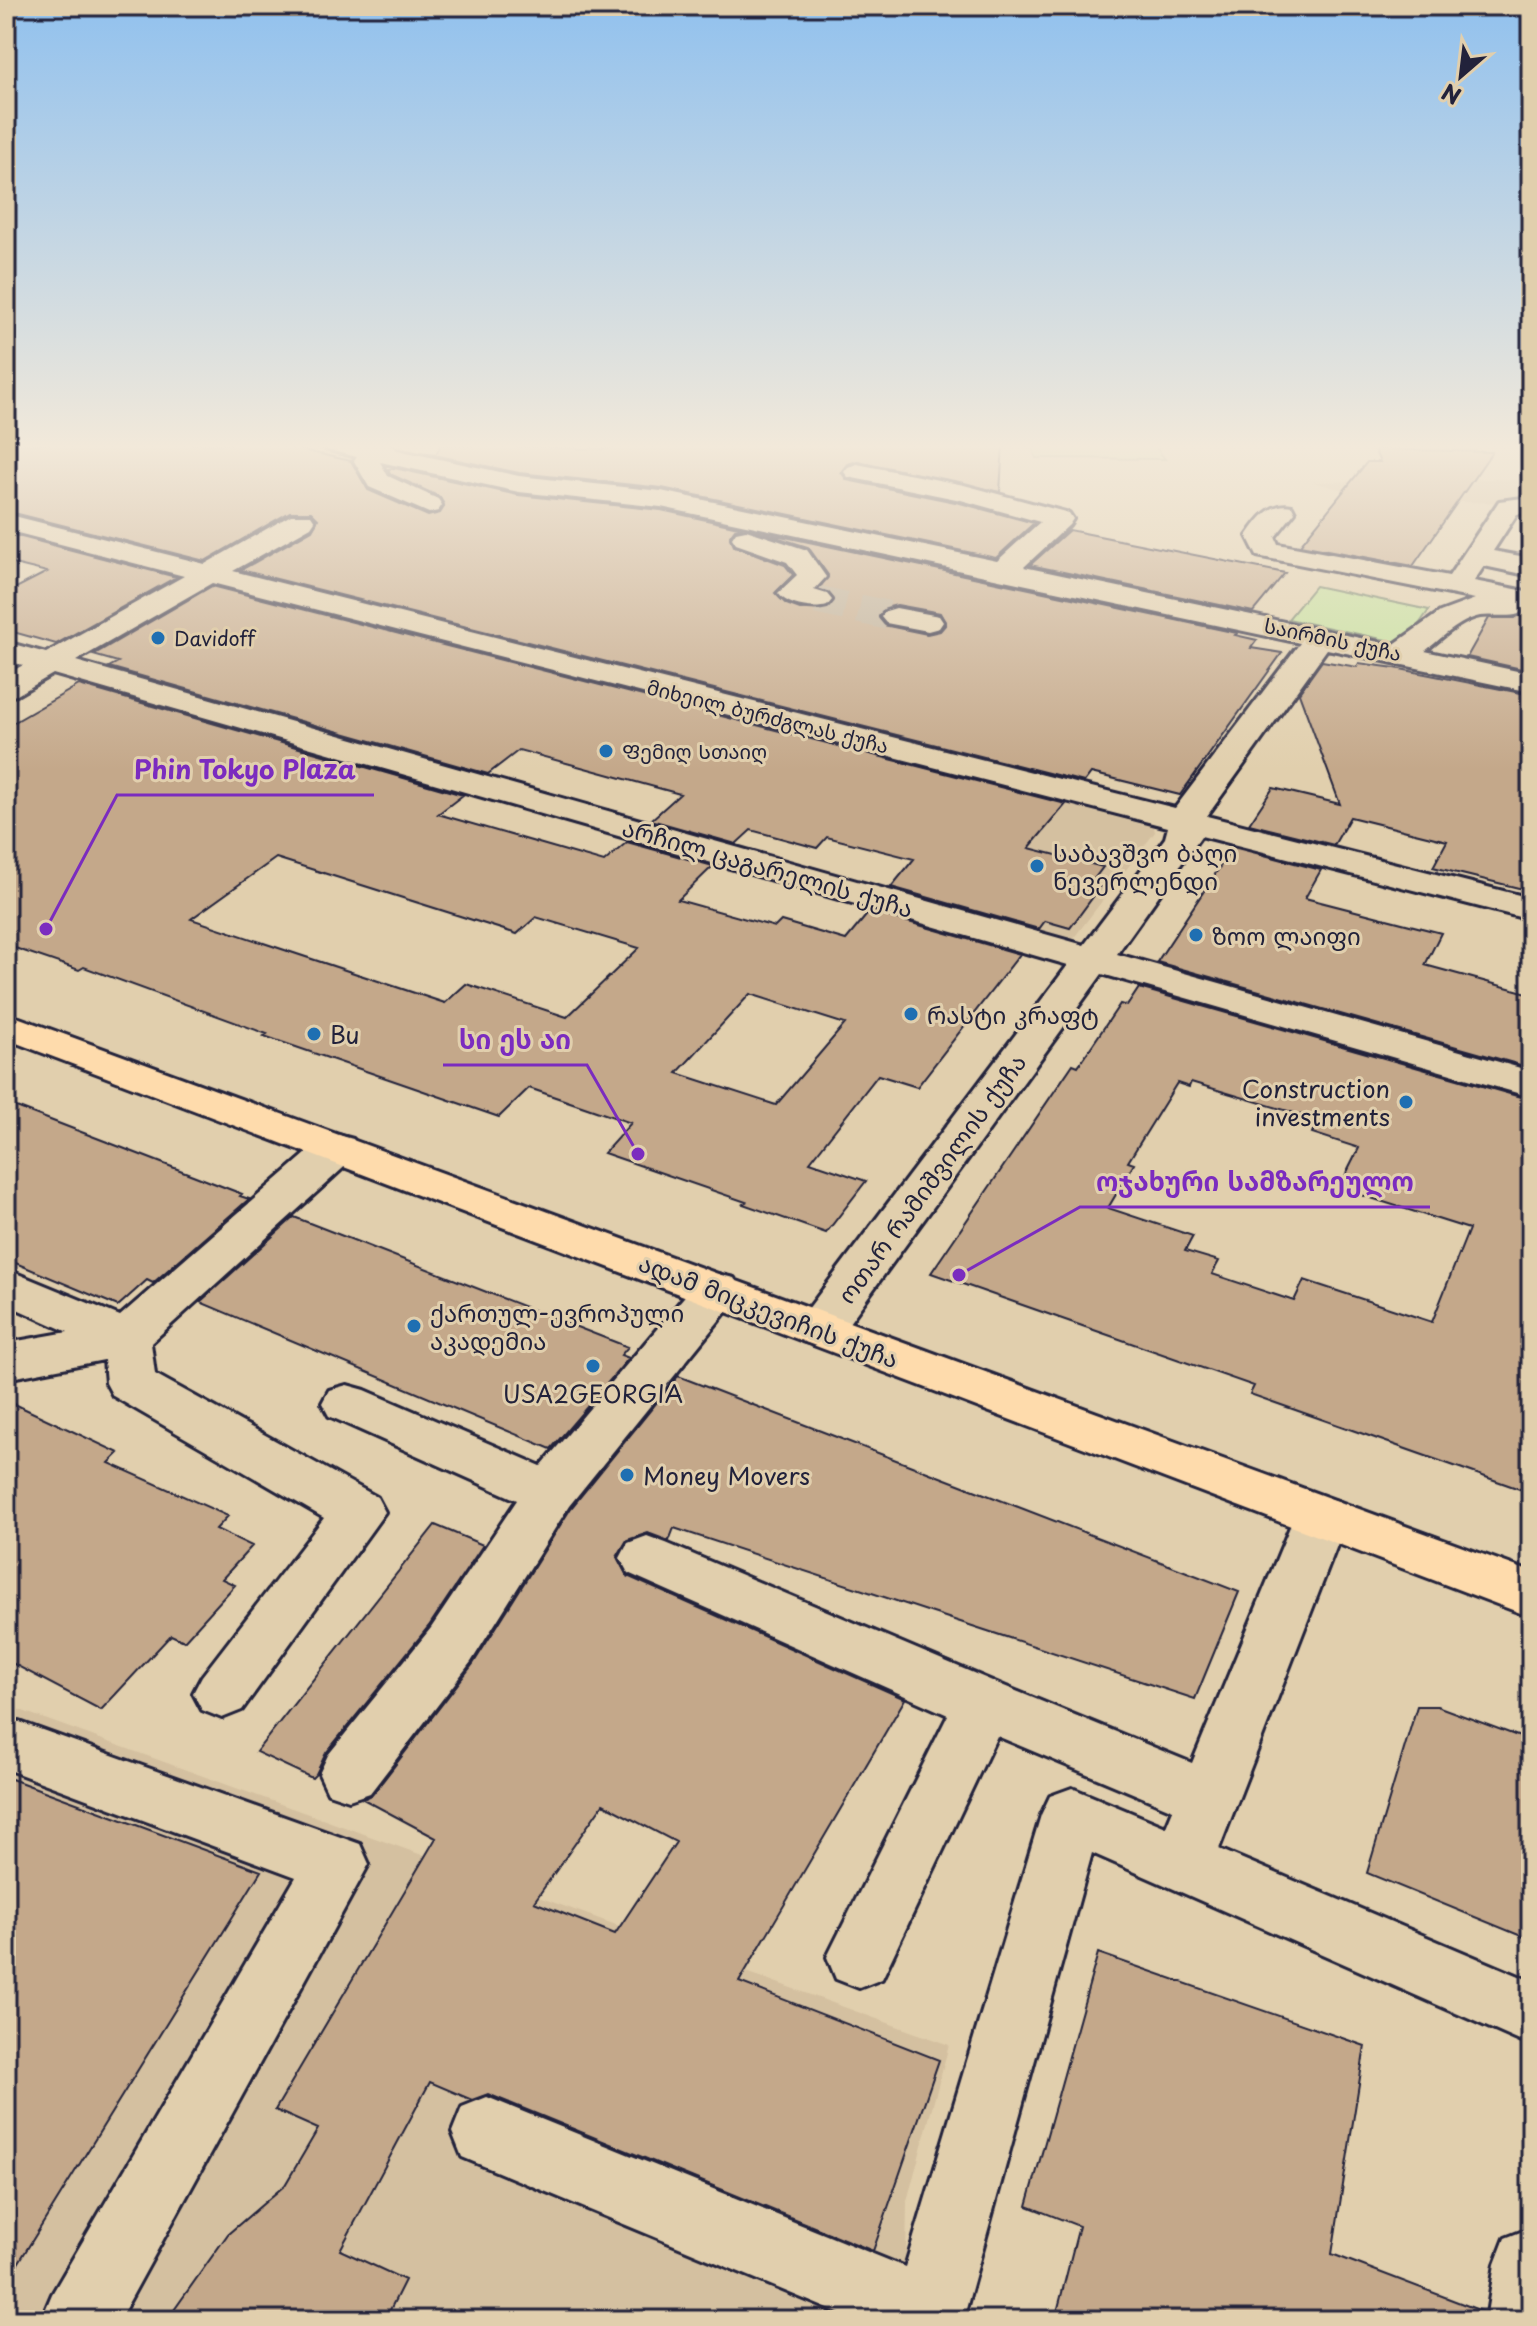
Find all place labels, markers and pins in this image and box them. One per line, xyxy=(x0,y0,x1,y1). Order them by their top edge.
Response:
place label: Davidoff xyxy=(174,623,257,653)
marker: Davidoff xyxy=(149,629,167,647)
place label: Ფემიღ Სთაიღ xyxy=(622,736,767,766)
marker: Ფემიღ Სთაიღ xyxy=(597,742,615,760)
callout: Phin Tokyo Plaza xyxy=(117,745,374,795)
place label: საბავშვო ბაღი ნევერლენდი xyxy=(1053,834,1237,898)
marker: საბავშვო ბაღი ნევერლენდი xyxy=(1028,857,1046,875)
place label: ზოო ლაიფი xyxy=(1212,917,1361,953)
marker: ზოო ლაიფი xyxy=(1187,926,1205,944)
place label: რასტი კრაფტ xyxy=(927,996,1099,1032)
marker: რასტი კრაფტ xyxy=(902,1005,920,1023)
callout: სი ეს აი xyxy=(443,1015,587,1065)
place label: Bu xyxy=(330,1016,360,1052)
marker: Bu xyxy=(305,1025,323,1043)
place label: Construction investments xyxy=(1242,1070,1390,1134)
marker: Construction investments xyxy=(1397,1093,1415,1111)
callout: ოჯახური სამზარეულო xyxy=(1080,1157,1430,1207)
place label: ქართულ-ევროპული აკადემია xyxy=(430,1294,684,1358)
marker: ქართულ-ევროპული აკადემია xyxy=(405,1317,423,1335)
marker: USA2GEORGIA xyxy=(584,1357,602,1375)
place label: USA2GEORGIA xyxy=(503,1375,683,1411)
place label: Money Movers xyxy=(643,1457,810,1493)
marker: Money Movers xyxy=(618,1466,636,1484)

